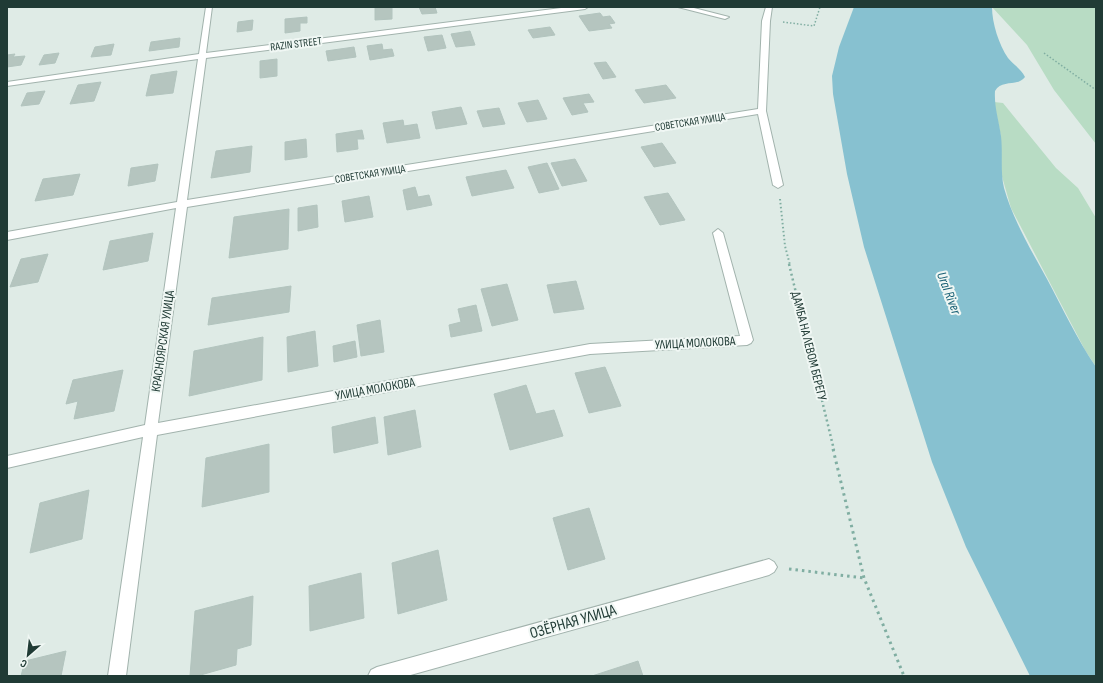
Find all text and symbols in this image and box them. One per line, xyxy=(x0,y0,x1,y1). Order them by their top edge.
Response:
street label: RAZIN STREET xyxy=(270,34,323,54)
street label: СОВЕТСКАЯ УЛИЦА xyxy=(654,110,726,134)
street label: СОВЕТСКАЯ УЛИЦА xyxy=(334,162,406,186)
water label: Ural River xyxy=(933,269,965,318)
street label: КРАСНОЯРСКАЯ УЛИЦА xyxy=(148,289,178,393)
street label: ДАМБА НА ЛЕВОМ БЕРЕГУ xyxy=(788,290,830,403)
street label: УЛИЦА МОЛОКОВА xyxy=(654,333,736,353)
street label: УЛИЦА МОЛОКОВА xyxy=(334,374,416,404)
street label: ОЗЁРНАЯ УЛИЦА xyxy=(528,601,619,643)
north arrow xyxy=(8,635,48,675)
text: С xyxy=(18,656,29,670)

